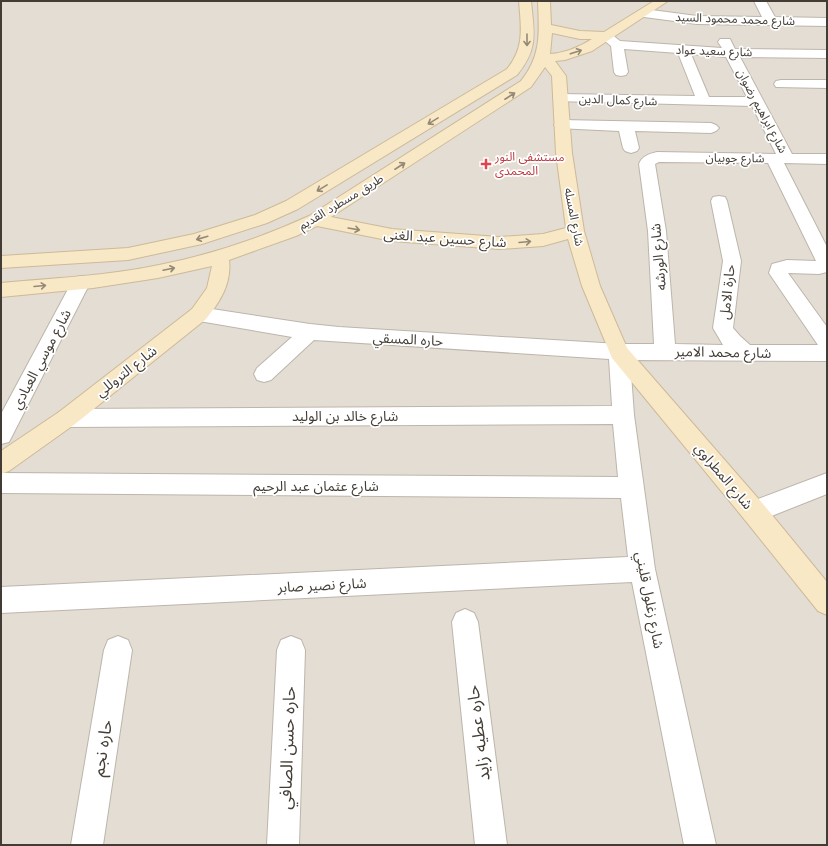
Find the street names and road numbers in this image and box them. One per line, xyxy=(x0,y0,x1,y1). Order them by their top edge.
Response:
street label: شارع محمد محمود السيد xyxy=(675,10,795,30)
street label: شارع سعيد عواد xyxy=(675,43,753,61)
street label: شارع ابراهيم رضوان xyxy=(732,67,790,156)
street label: شارع كمال الدين xyxy=(578,92,657,110)
street label: شارع جوبيان xyxy=(705,150,765,168)
street label: طريق مسطرد القديم xyxy=(296,171,387,235)
street label: شارع المسله xyxy=(560,187,587,248)
street label: شارع الورشه xyxy=(647,223,672,291)
street label: شارع حسين عبد الغنى xyxy=(383,226,507,253)
street label: حارة الامل xyxy=(716,264,739,321)
street label: شارع موسي العبادي xyxy=(8,306,77,413)
street label: حاره المسقي xyxy=(372,329,444,352)
street label: شارع التروللي xyxy=(92,342,162,402)
street label: شارع محمد الامير xyxy=(674,343,771,364)
street label: شارع خالد بن الوليد xyxy=(292,408,398,427)
street label: شارع المطراوي xyxy=(689,440,756,515)
street label: شارع عثمان عبد الرحيم xyxy=(253,478,379,497)
street label: شارع زغلول قليني xyxy=(630,550,667,650)
street label: شارع نصير صابر xyxy=(276,575,367,598)
street label: حاره عطيه زايد xyxy=(463,684,494,782)
street label: حاره حسن الصافي xyxy=(276,686,302,810)
street label: حاره نجم xyxy=(89,718,119,778)

